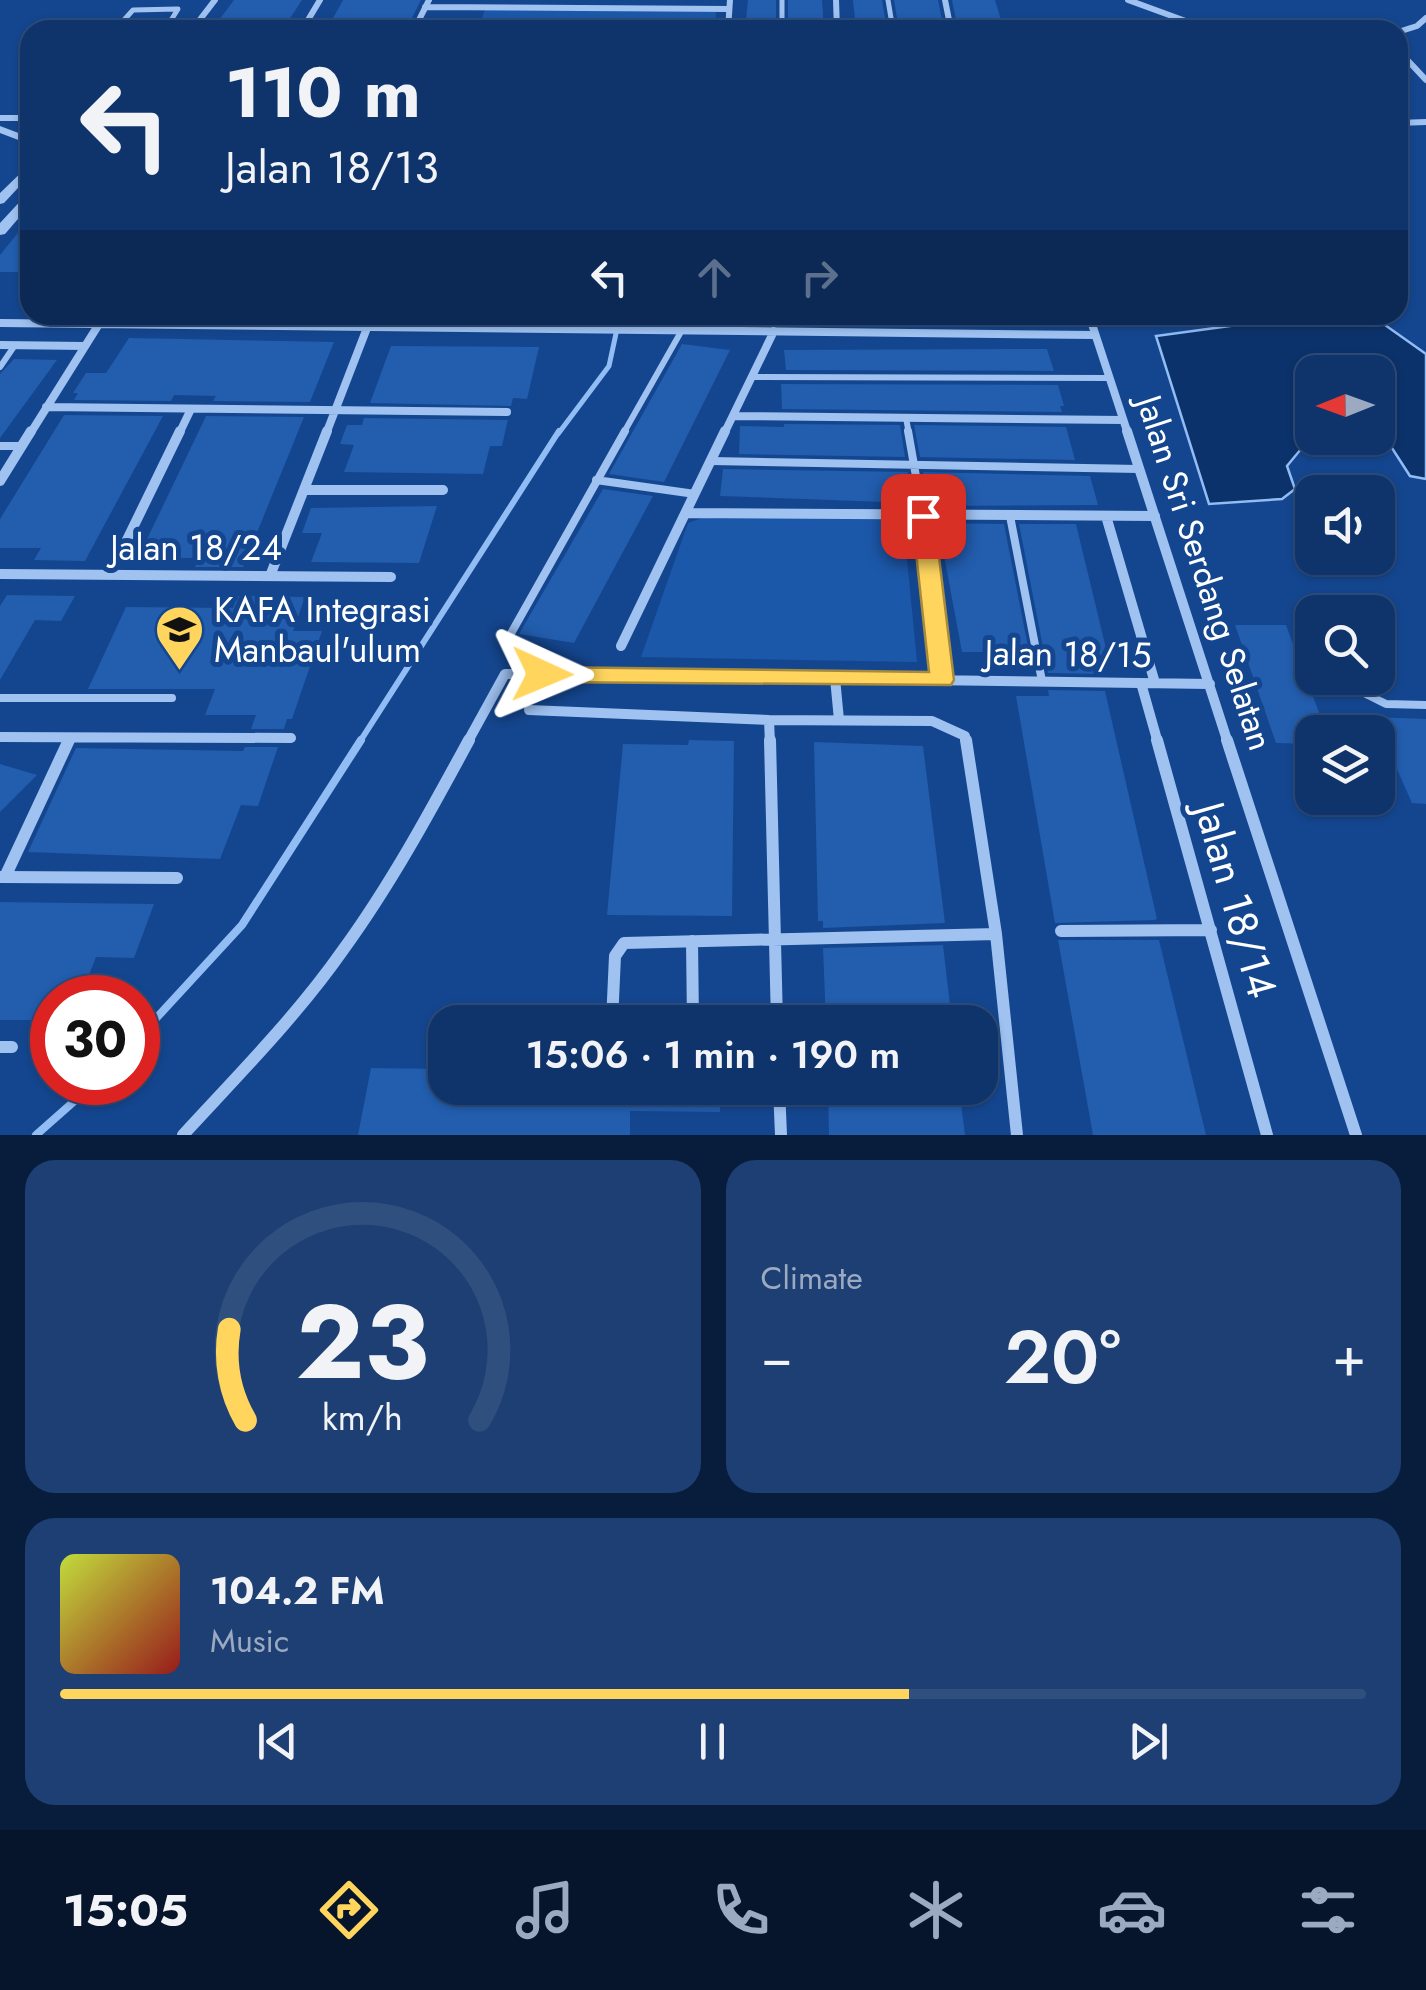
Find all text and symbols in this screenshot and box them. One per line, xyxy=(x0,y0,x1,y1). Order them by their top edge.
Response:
text: 110 m xyxy=(225,42,421,143)
icon: left xyxy=(60,60,190,190)
text: Jalan 18/13 xyxy=(225,135,439,200)
icon: left xyxy=(582,250,637,305)
icon: ahead xyxy=(687,250,742,305)
icon: right xyxy=(792,250,847,305)
north arrow xyxy=(1295,355,1395,455)
map controls xyxy=(1295,355,1395,815)
street label: Jalan Sri Serdang Selatan xyxy=(1123,385,1286,757)
pin xyxy=(881,474,966,559)
button: sound xyxy=(1295,475,1395,575)
icon: arrive xyxy=(896,489,951,544)
street label: Jalan 18/24 xyxy=(106,523,282,573)
place label: KAFA Integrasi Manbaul'ulum xyxy=(214,585,431,675)
button: search xyxy=(1295,595,1395,695)
school or university icon: KAFA Integrasi Manbaul'ulum xyxy=(153,604,205,672)
position arrow xyxy=(490,622,594,726)
street label: Jalan 18/15 xyxy=(980,627,1152,680)
button: layers xyxy=(1295,715,1395,815)
street label: Jalan 18/14 xyxy=(1178,790,1293,1005)
speed limit sign: 30 xyxy=(30,975,160,1105)
text: 15:06 · 1 min · 190 m xyxy=(526,1027,900,1082)
text: Climate xyxy=(761,1255,863,1301)
text: 23 xyxy=(296,1267,429,1417)
text: 20° xyxy=(1004,1303,1121,1411)
text: − xyxy=(761,1317,793,1397)
text: + xyxy=(1332,1317,1366,1397)
text: km/h xyxy=(322,1392,403,1443)
text: 104.2 FM xyxy=(210,1563,384,1618)
text: Music xyxy=(210,1618,289,1664)
icon: previous xyxy=(250,1714,305,1769)
icon: pause xyxy=(685,1714,740,1769)
icon: next xyxy=(1121,1714,1176,1769)
icon: directions xyxy=(314,1875,384,1945)
icon: music xyxy=(510,1875,580,1945)
icon: phone xyxy=(706,1875,776,1945)
icon: climate xyxy=(901,1875,971,1945)
icon: car xyxy=(1097,1875,1167,1945)
icon: filters xyxy=(1293,1875,1363,1945)
text: 15:05 xyxy=(63,1878,188,1943)

